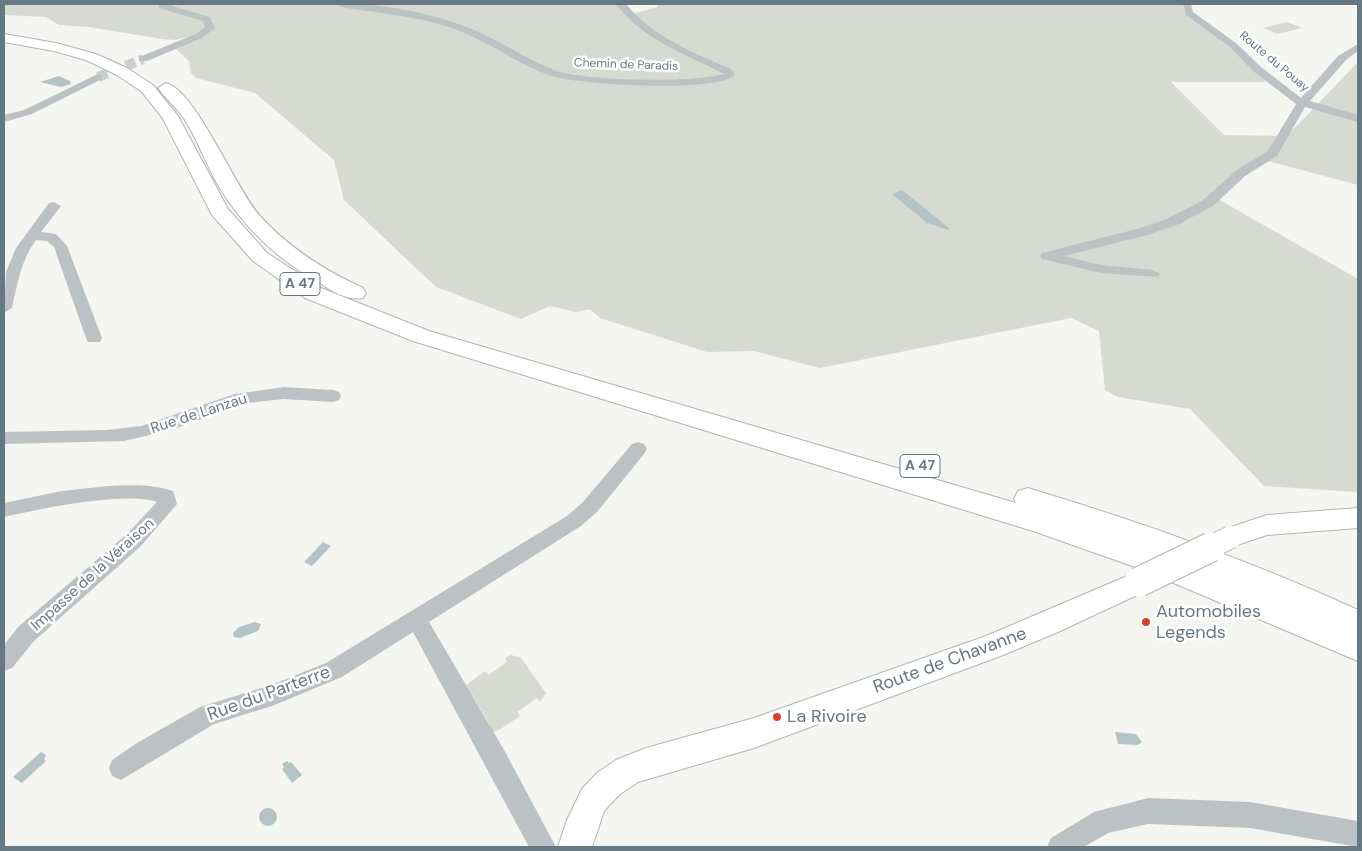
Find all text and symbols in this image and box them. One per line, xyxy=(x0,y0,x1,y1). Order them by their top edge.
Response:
street label: Route du Pouay xyxy=(1236,29,1312,95)
street label: Chemin de Paradis xyxy=(574,56,678,74)
road number: A 47 xyxy=(280,272,320,296)
street label: Rue de Lanzau xyxy=(149,390,249,438)
road number: A 47 xyxy=(900,454,940,478)
street label: Impasse de la Véraison xyxy=(28,515,158,635)
place label: Automobiles Legends xyxy=(1156,601,1261,644)
marker: Automobiles Legends xyxy=(1140,616,1152,628)
street label: Route de Chavanne xyxy=(870,623,1030,699)
street label: Rue du Parterre xyxy=(205,662,333,726)
place label: La Rivoire xyxy=(787,706,867,728)
marker: La Rivoire xyxy=(771,711,783,723)

